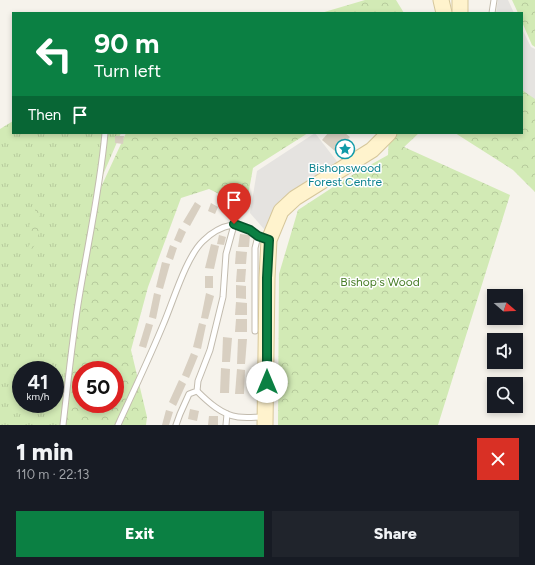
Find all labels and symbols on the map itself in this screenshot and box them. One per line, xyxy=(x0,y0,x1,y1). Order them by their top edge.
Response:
place icon: Bishopswood Forest Centre xyxy=(334,138,356,160)
place label: Bishopswood Forest Centre xyxy=(308,161,383,189)
pin xyxy=(217,183,251,224)
park label: Bishop's Wood xyxy=(340,275,420,289)
north arrow xyxy=(487,289,523,325)
speed limit sign: 50 xyxy=(72,361,124,413)
position arrow xyxy=(246,361,288,403)

